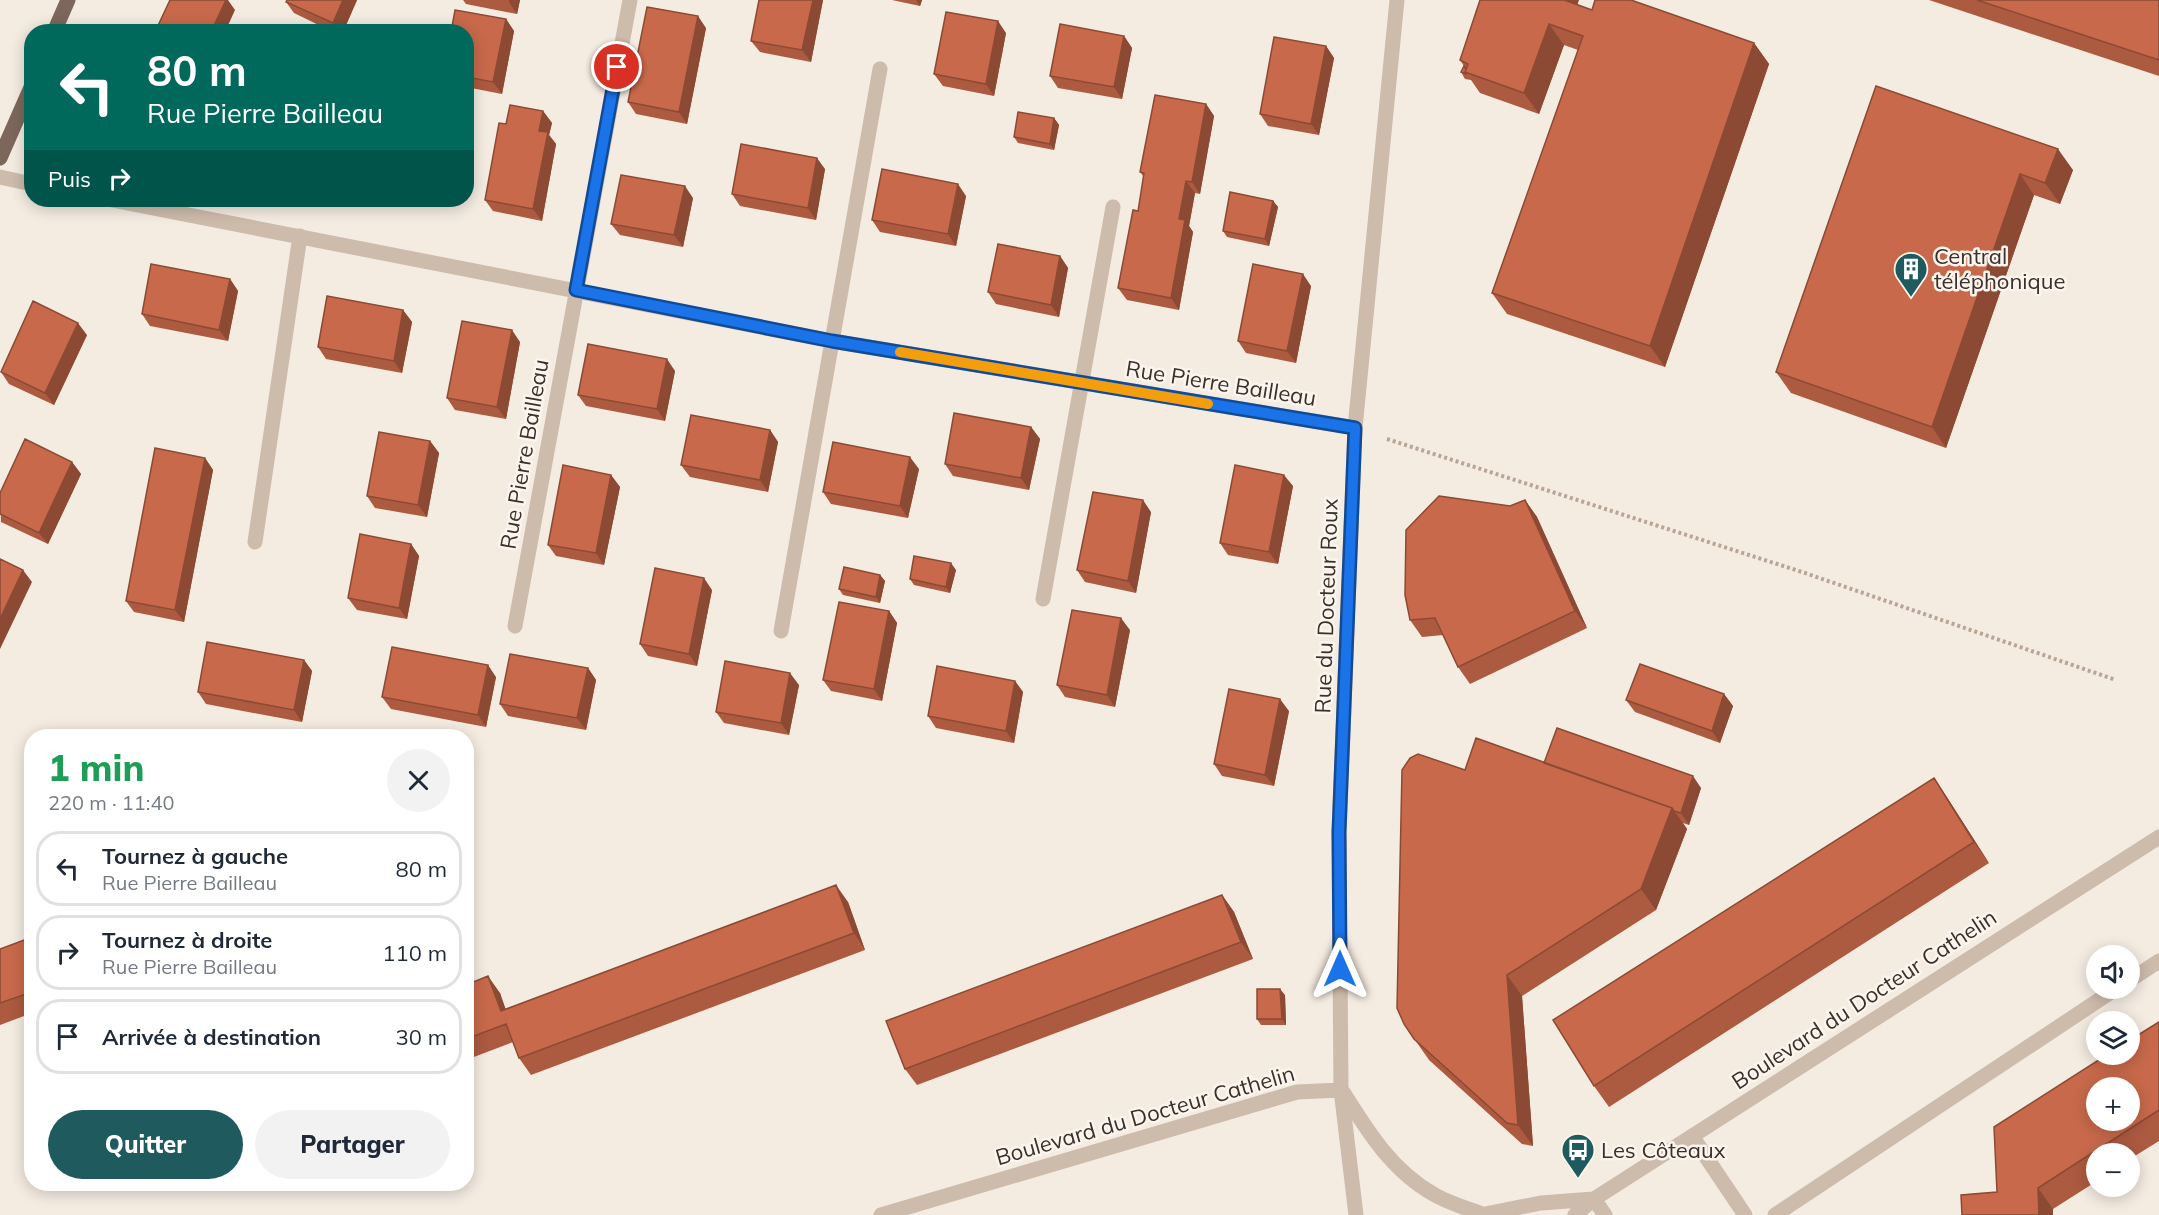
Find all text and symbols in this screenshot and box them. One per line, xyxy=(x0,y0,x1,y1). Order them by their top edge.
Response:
pin xyxy=(591,41,642,92)
text: 80 m xyxy=(147,44,247,97)
icon: left xyxy=(48,48,126,126)
icon: arrive xyxy=(600,50,633,83)
text: Rue Pierre Bailleau xyxy=(147,96,383,130)
icon: right xyxy=(103,162,136,195)
text: Puis xyxy=(48,165,91,193)
place label: Central téléphonique xyxy=(1934,242,2065,295)
building icon: Central téléphonique xyxy=(1893,251,1929,298)
street label: Rue Pierre Bailleau xyxy=(1124,354,1318,412)
street label: Rue Pierre Bailleau xyxy=(494,357,554,551)
street label: Rue du Docteur Roux xyxy=(1308,498,1344,714)
text: 1 min xyxy=(48,745,144,790)
button: close xyxy=(387,749,450,812)
text: 220 m · 11:40 xyxy=(48,790,174,815)
text: Tournez à gauche xyxy=(102,842,288,870)
icon: left xyxy=(51,852,84,885)
text: 80 m xyxy=(396,855,447,883)
text: Rue Pierre Bailleau xyxy=(102,870,277,895)
street label: Boulevard du Docteur Cathelin xyxy=(1726,903,2002,1095)
text: Tournez à droite xyxy=(102,926,272,954)
icon: right xyxy=(51,936,84,969)
position arrow xyxy=(1308,937,1372,1001)
text: 110 m xyxy=(382,939,447,967)
map controls xyxy=(2086,945,2140,1197)
button: sound xyxy=(2086,945,2140,999)
text: Rue Pierre Bailleau xyxy=(102,954,277,979)
button: layers xyxy=(2086,1011,2140,1065)
icon: arrive xyxy=(51,1020,84,1053)
text: Arrivée à destination xyxy=(102,1023,321,1051)
text: 30 m xyxy=(396,1023,447,1051)
street label: Boulevard du Docteur Cathelin xyxy=(992,1059,1298,1171)
button: + xyxy=(2086,1077,2140,1131)
button: Quitter xyxy=(48,1110,243,1179)
button: Partager xyxy=(255,1110,450,1179)
bus stop icon: Les Côteaux xyxy=(1560,1132,1596,1179)
place label: Les Côteaux xyxy=(1601,1136,1726,1164)
button: − xyxy=(2086,1143,2140,1197)

